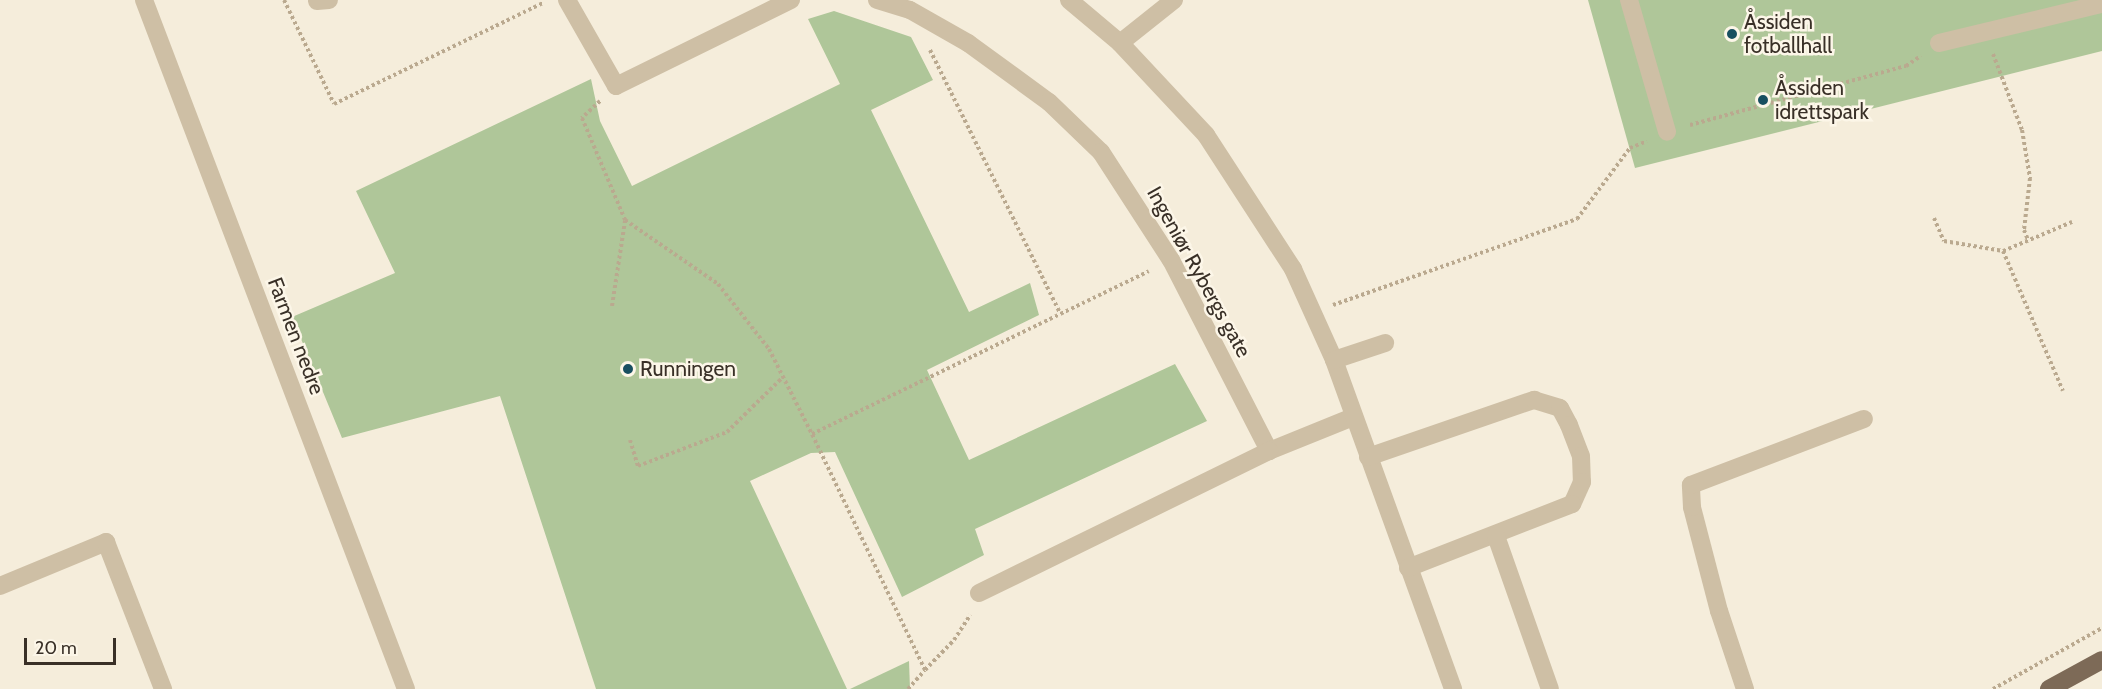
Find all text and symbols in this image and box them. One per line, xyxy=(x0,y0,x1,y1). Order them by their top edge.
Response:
place label: Åssiden fotballhall xyxy=(1744,9,1832,59)
marker: Åssiden fotballhall xyxy=(1725,27,1739,41)
place label: Åssiden idrettspark xyxy=(1775,75,1869,125)
marker: Åssiden idrettspark xyxy=(1756,93,1770,107)
street label: Ingeniør Rybergs gate xyxy=(1142,182,1256,362)
street label: Farmen nedre xyxy=(262,274,330,398)
place label: Runningen xyxy=(640,356,736,382)
marker: Runningen xyxy=(621,362,635,376)
scale bar xyxy=(27,626,118,664)
text: 20 m xyxy=(35,637,77,659)

